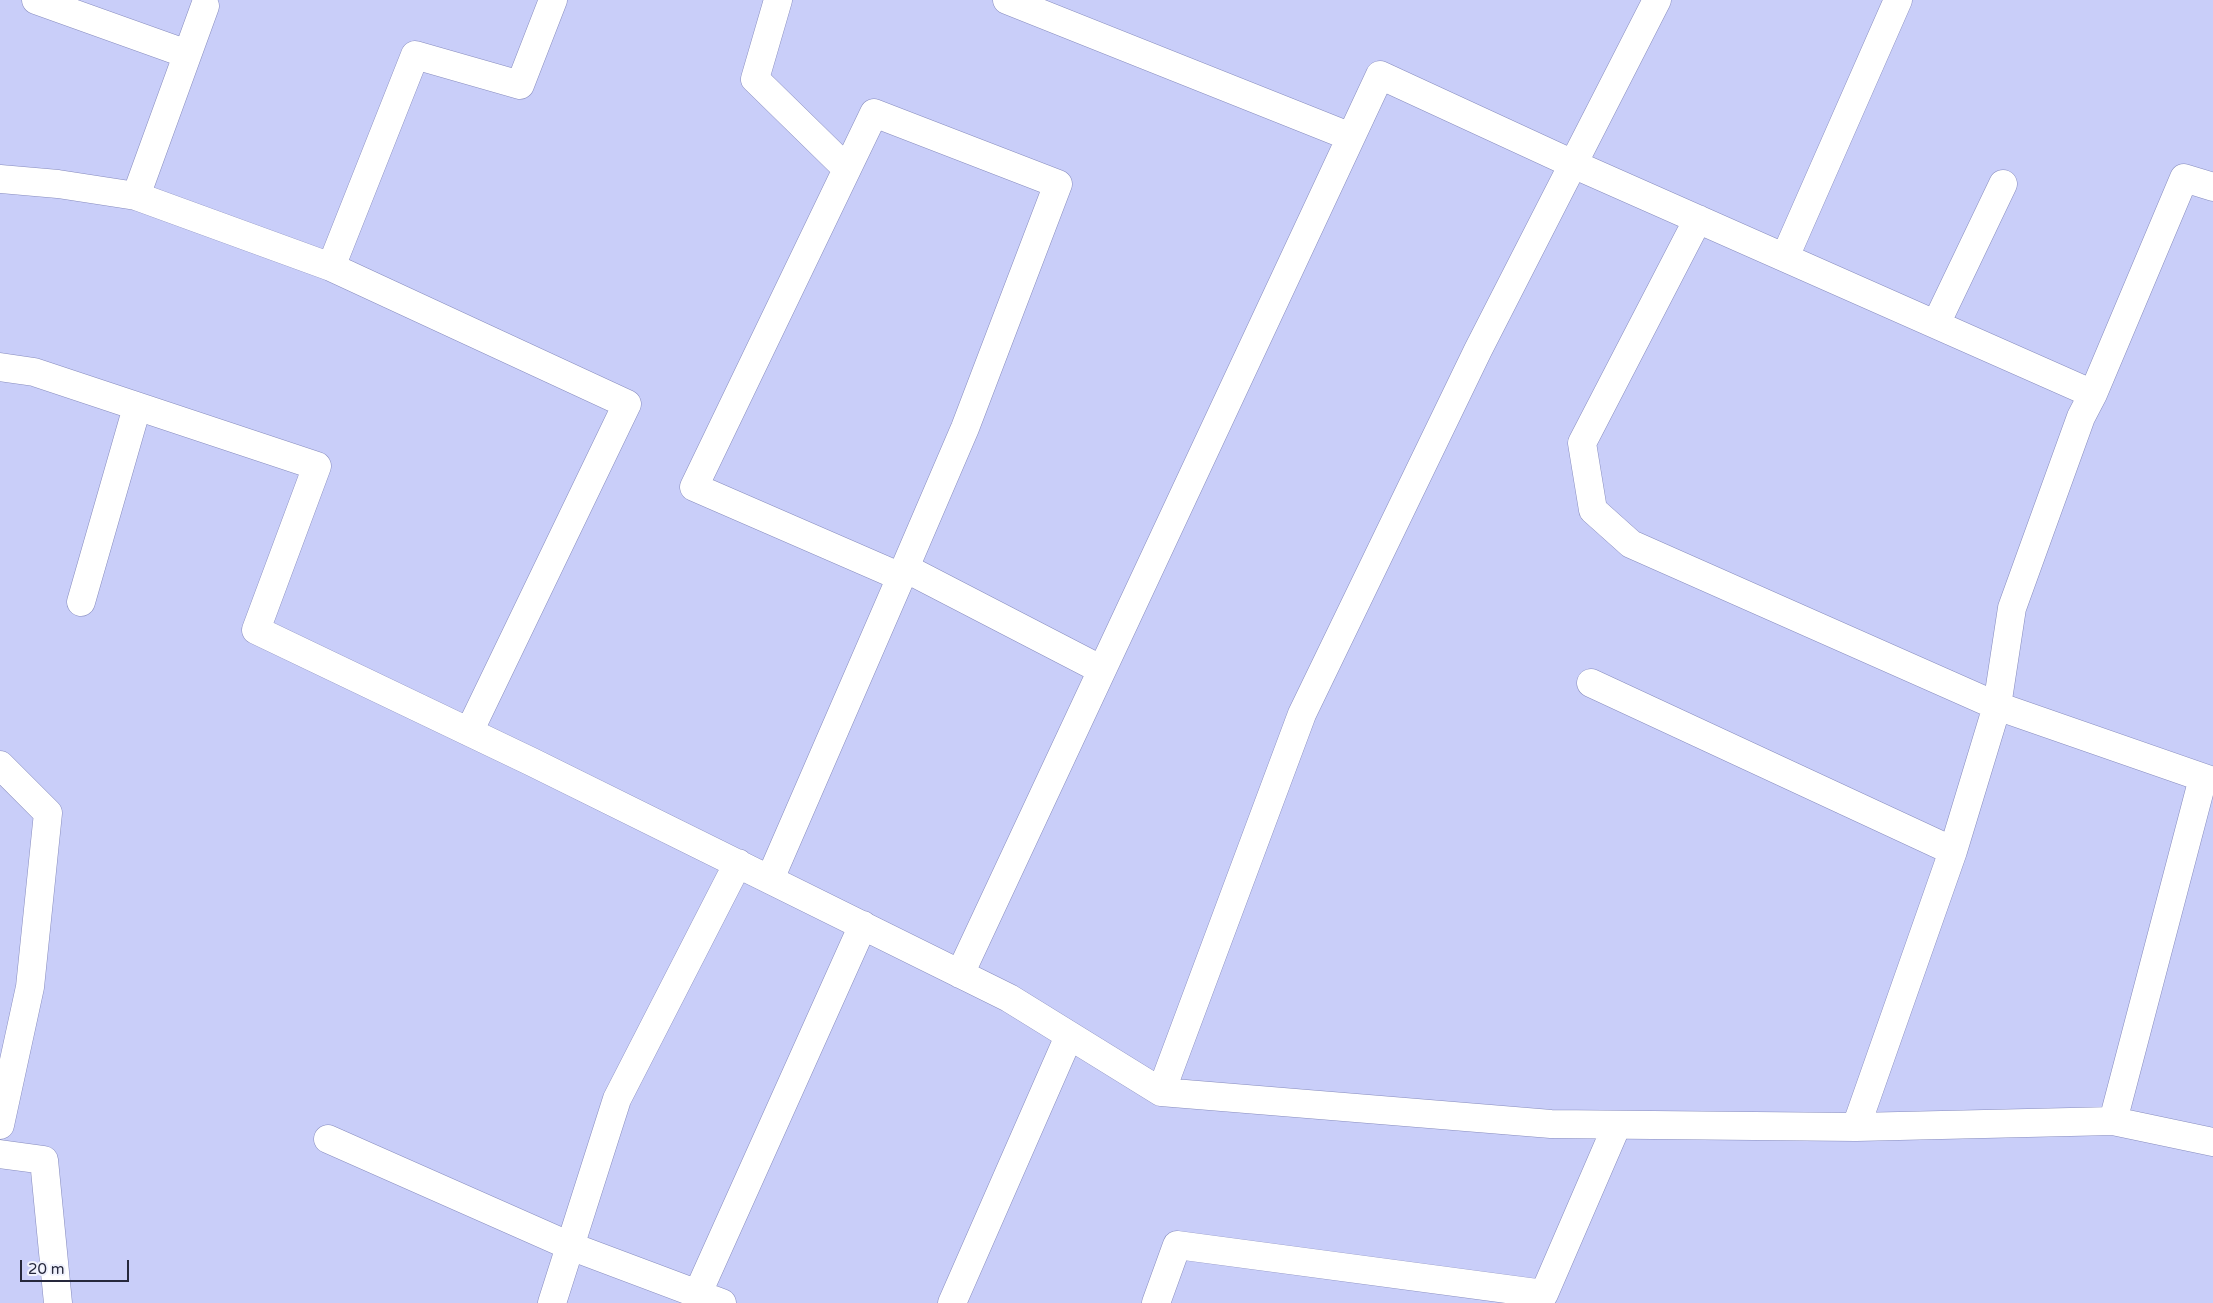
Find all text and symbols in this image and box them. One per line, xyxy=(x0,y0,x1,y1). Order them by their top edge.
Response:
scale bar xyxy=(22,1250,131,1282)
text: 20 m xyxy=(28,1260,65,1278)

